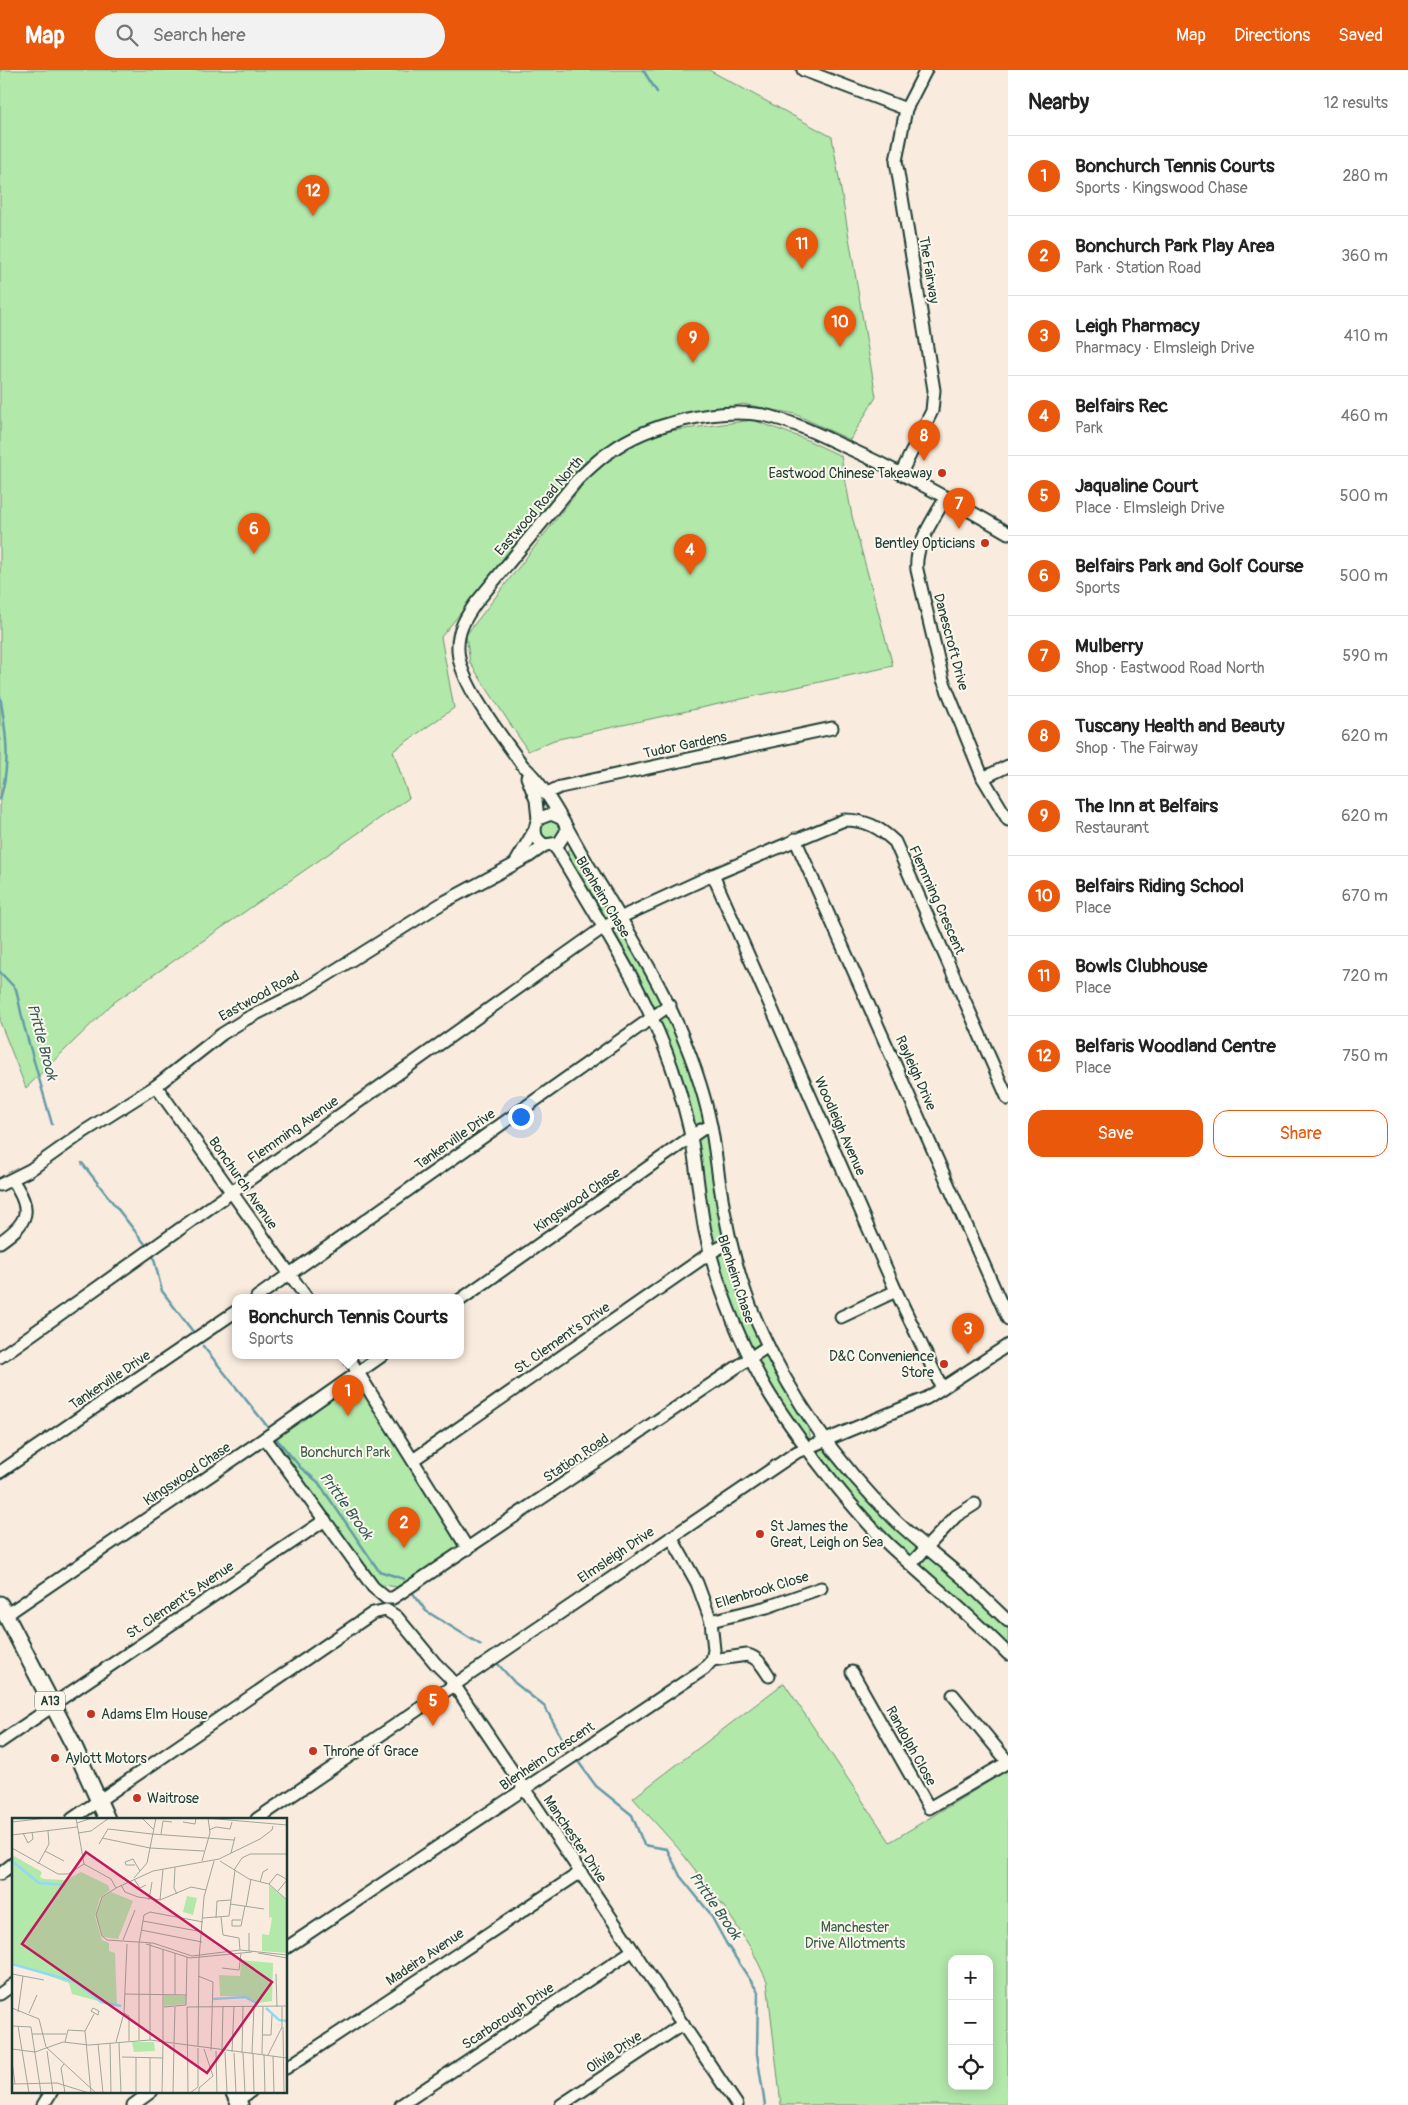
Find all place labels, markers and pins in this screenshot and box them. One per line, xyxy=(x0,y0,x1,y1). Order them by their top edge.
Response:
pin: 12 xyxy=(297,175,329,216)
pin: 11 xyxy=(786,228,818,269)
pin: 10 xyxy=(824,306,856,347)
pin: 9 xyxy=(677,322,709,363)
pin: 8 xyxy=(908,420,940,461)
place label: Eastwood Chinese Takeaway xyxy=(769,465,932,482)
marker: Eastwood Chinese Takeaway xyxy=(936,467,948,479)
pin: 7 xyxy=(943,488,975,529)
pin: 6 xyxy=(238,513,270,554)
pin: 4 xyxy=(674,534,706,575)
place label: Bentley Opticians xyxy=(875,535,976,552)
marker: Bentley Opticians xyxy=(979,537,991,549)
pin: 3 xyxy=(952,1313,984,1354)
place label: D&C Convenience Store xyxy=(829,1348,934,1381)
marker: D&C Convenience Store xyxy=(938,1358,950,1370)
pin: 1 xyxy=(332,1375,364,1416)
pin: 2 xyxy=(388,1507,420,1548)
place label: St James the Great, Leigh on Sea xyxy=(770,1518,883,1551)
marker: St James the Great, Leigh on Sea xyxy=(754,1528,766,1540)
pin: 5 xyxy=(417,1685,449,1726)
place label: Adams Elm House xyxy=(101,1706,208,1723)
marker: Adams Elm House xyxy=(85,1708,97,1720)
place label: Throne of Grace xyxy=(323,1743,418,1760)
marker: Throne of Grace xyxy=(307,1745,319,1757)
place label: Aylott Motors xyxy=(65,1750,147,1767)
marker: Aylott Motors xyxy=(49,1752,61,1764)
place label: Waitrose xyxy=(147,1790,199,1807)
marker: Waitrose xyxy=(131,1792,143,1804)

